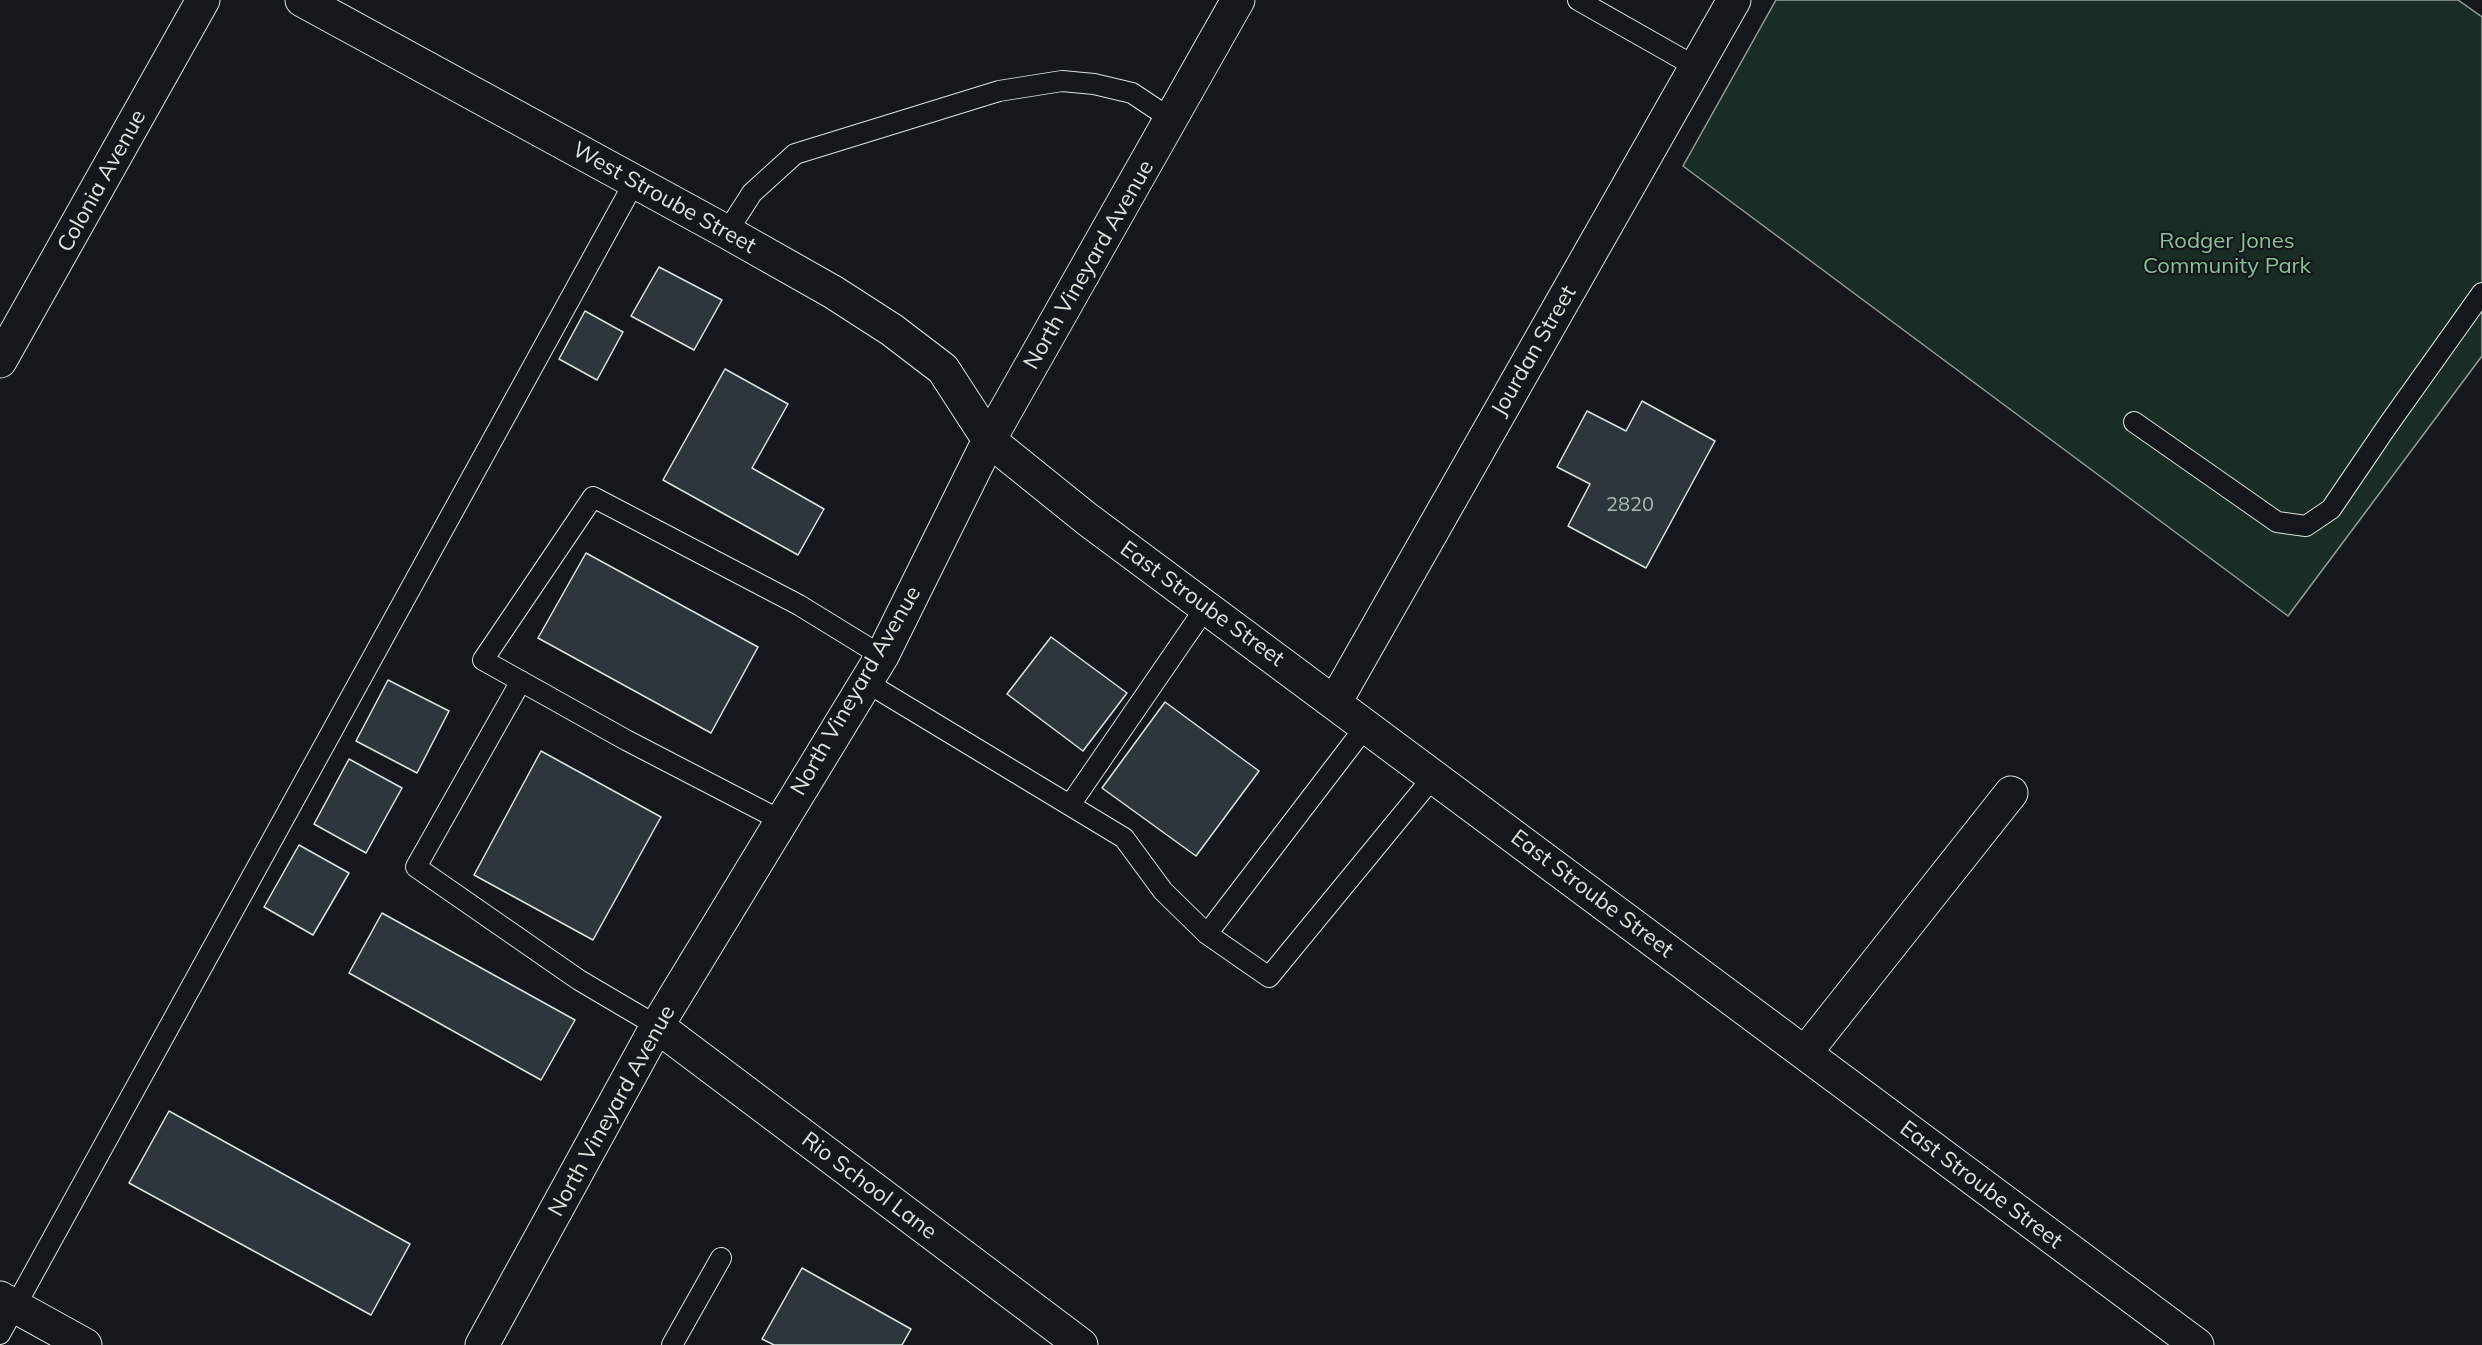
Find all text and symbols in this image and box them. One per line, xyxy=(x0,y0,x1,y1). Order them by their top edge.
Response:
street label: Colonia Avenue xyxy=(52,105,152,257)
street label: West Stroube Street xyxy=(568,137,760,259)
street label: North Vineyard Avenue xyxy=(1018,156,1160,374)
park label: Rodger Jones Community Park xyxy=(2143,228,2311,280)
street label: Jourdan Street xyxy=(1486,281,1582,421)
house number: 2820 xyxy=(1606,493,1654,517)
street label: East Stroube Street xyxy=(1115,536,1289,672)
street label: North Vineyard Avenue xyxy=(785,582,927,800)
street label: East Stroube Street xyxy=(1506,824,1678,964)
street label: North Vineyard Avenue xyxy=(543,1001,681,1221)
street label: East Stroube Street xyxy=(1895,1115,2067,1255)
street label: Rio School Lane xyxy=(796,1127,942,1245)

